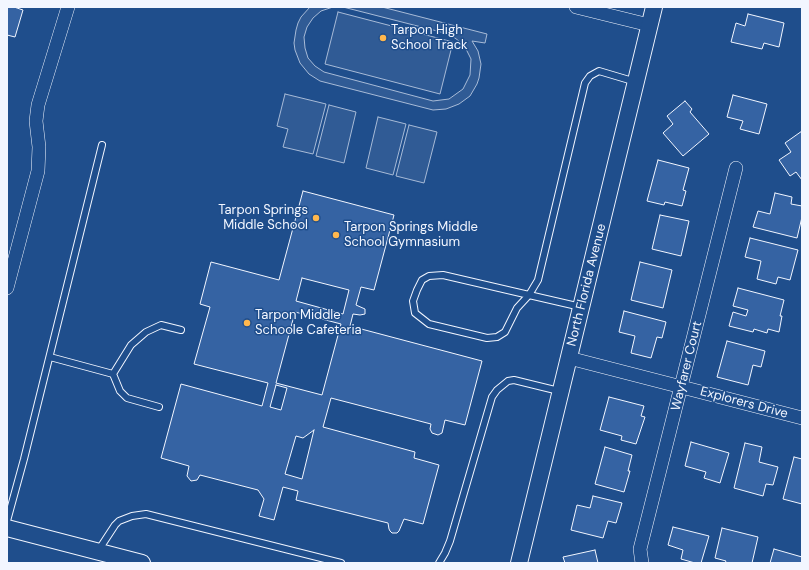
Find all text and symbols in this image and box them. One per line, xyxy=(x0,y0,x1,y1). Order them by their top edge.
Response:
place label: Tarpon High School Track xyxy=(391,23,468,54)
marker: Tarpon High School Track xyxy=(378,33,388,43)
place label: Tarpon Springs Middle School xyxy=(218,203,308,234)
marker: Tarpon Springs Middle School xyxy=(311,213,321,223)
place label: Tarpon Springs Middle School Gymnasium xyxy=(344,220,478,251)
street label: North Florida Avenue xyxy=(564,222,610,348)
marker: Tarpon Springs Middle School Gymnasium xyxy=(331,230,341,240)
place label: Tarpon Middle Schoole Cafeteria xyxy=(255,308,362,339)
marker: Tarpon Middle Schoole Cafeteria xyxy=(242,318,252,328)
street label: Wayfarer Court xyxy=(668,320,706,412)
street label: Explorers Drive xyxy=(698,384,790,422)

